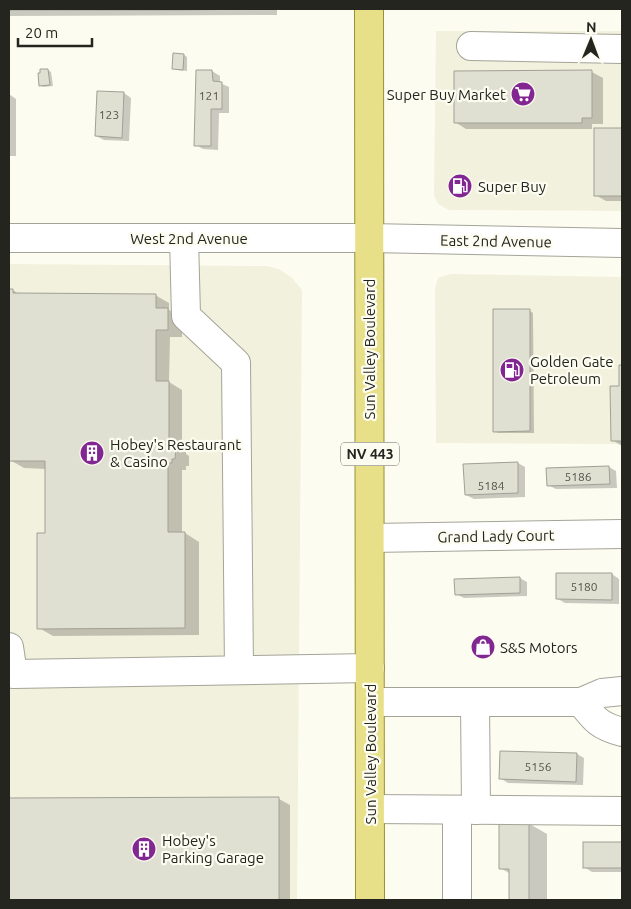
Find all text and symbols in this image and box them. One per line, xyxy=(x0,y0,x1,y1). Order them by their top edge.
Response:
scale bar xyxy=(18,15,91,47)
north arrow xyxy=(566,15,616,65)
text: N xyxy=(586,19,597,35)
text: 20 m xyxy=(25,24,58,41)
supermarket icon: Super Buy Market xyxy=(510,81,536,107)
place label: Super Buy Market xyxy=(387,86,506,103)
house number: 121 xyxy=(199,89,219,102)
house number: 123 xyxy=(99,108,119,121)
fuel station icon: Super Buy xyxy=(447,173,473,199)
place label: Super Buy xyxy=(478,178,546,195)
street label: West 2nd Avenue xyxy=(130,230,248,247)
street label: East 2nd Avenue xyxy=(440,232,552,250)
street label: Sun Valley Boulevard xyxy=(361,279,378,419)
place label: Golden Gate Petroleum xyxy=(530,353,614,387)
fuel station icon: Golden Gate Petroleum xyxy=(499,357,525,383)
place label: Hobey's Restaurant & Casino xyxy=(110,436,241,470)
building icon: Hobey's Restaurant & Casino xyxy=(79,440,105,466)
road number: NV 443 xyxy=(341,442,399,466)
house number: 5186 xyxy=(564,470,592,483)
house number: 5184 xyxy=(477,479,505,492)
street label: Grand Lady Court xyxy=(437,526,555,546)
house number: 5180 xyxy=(570,580,598,593)
shop icon: S&S Motors xyxy=(470,634,496,660)
place label: S&S Motors xyxy=(500,639,578,656)
street label: Sun Valley Boulevard xyxy=(362,684,379,824)
house number: 5156 xyxy=(524,760,552,773)
place label: Hobey's Parking Garage xyxy=(162,832,264,866)
building icon: Hobey's Parking Garage xyxy=(131,836,157,862)

